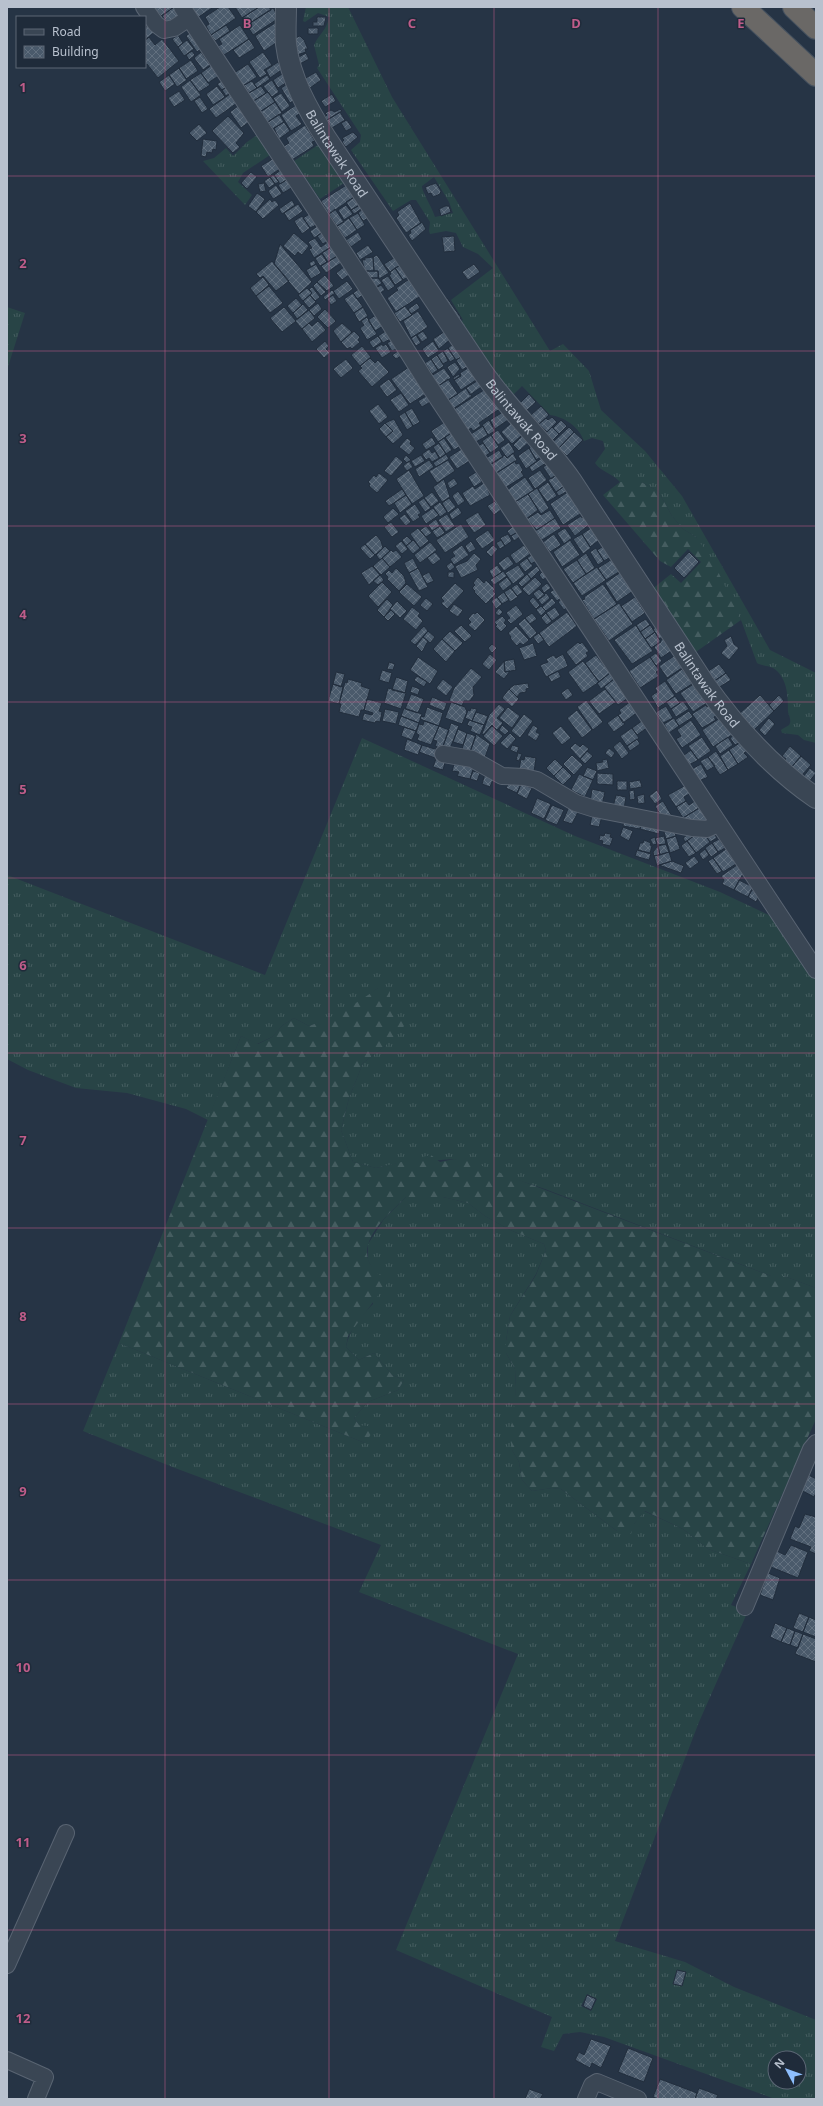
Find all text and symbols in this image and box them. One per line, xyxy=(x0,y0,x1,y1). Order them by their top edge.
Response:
text: B xyxy=(243,14,251,32)
text: C xyxy=(408,14,416,32)
text: D xyxy=(571,14,581,32)
text: E xyxy=(737,14,745,32)
legend xyxy=(16,16,146,68)
text: Road xyxy=(52,23,81,40)
text: Building xyxy=(52,43,99,60)
text: 1 xyxy=(19,78,27,96)
street label: Balintawak Road xyxy=(302,106,372,201)
text: 2 xyxy=(19,254,27,272)
street label: Balintawak Road xyxy=(482,375,561,464)
text: 3 xyxy=(19,429,27,447)
text: 4 xyxy=(19,605,27,623)
street label: Balintawak Road xyxy=(670,638,744,731)
text: 5 xyxy=(19,780,27,798)
text: 6 xyxy=(19,956,27,974)
text: 7 xyxy=(19,1131,27,1149)
text: 8 xyxy=(19,1307,27,1325)
text: 9 xyxy=(19,1482,27,1500)
text: 10 xyxy=(16,1658,30,1676)
text: 11 xyxy=(16,1833,30,1851)
text: 12 xyxy=(16,2009,30,2027)
north arrow xyxy=(767,2050,807,2090)
text: N xyxy=(770,2055,788,2071)

